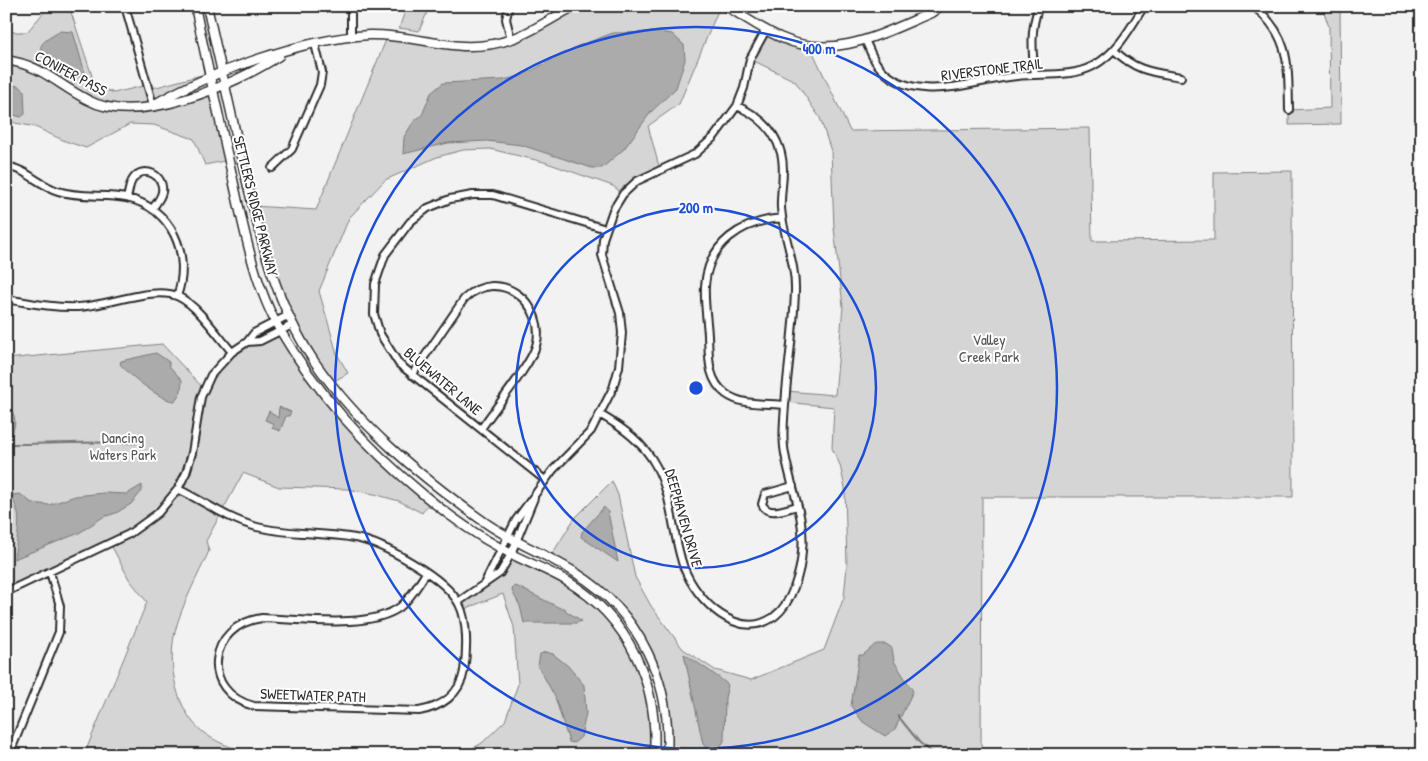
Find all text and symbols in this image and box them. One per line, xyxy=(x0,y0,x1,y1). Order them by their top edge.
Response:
text: 400 m xyxy=(803,38,835,59)
street label: CONIFER PASS xyxy=(31,45,111,101)
street label: RIVERSTONE TRAIL xyxy=(940,52,1045,86)
street label: SETTLERS RIDGE PARKWAY xyxy=(228,134,284,279)
text: 200 m xyxy=(679,197,713,218)
park label: Valley Creek Park xyxy=(959,329,1019,367)
street label: BLUEWATER LANE xyxy=(399,342,487,420)
centre of rings xyxy=(687,379,705,397)
park label: Dancing Waters Park xyxy=(90,427,156,465)
street label: DEEPHAVEN DRIVE xyxy=(660,467,708,570)
street label: SWEETWATER PATH xyxy=(260,683,366,707)

